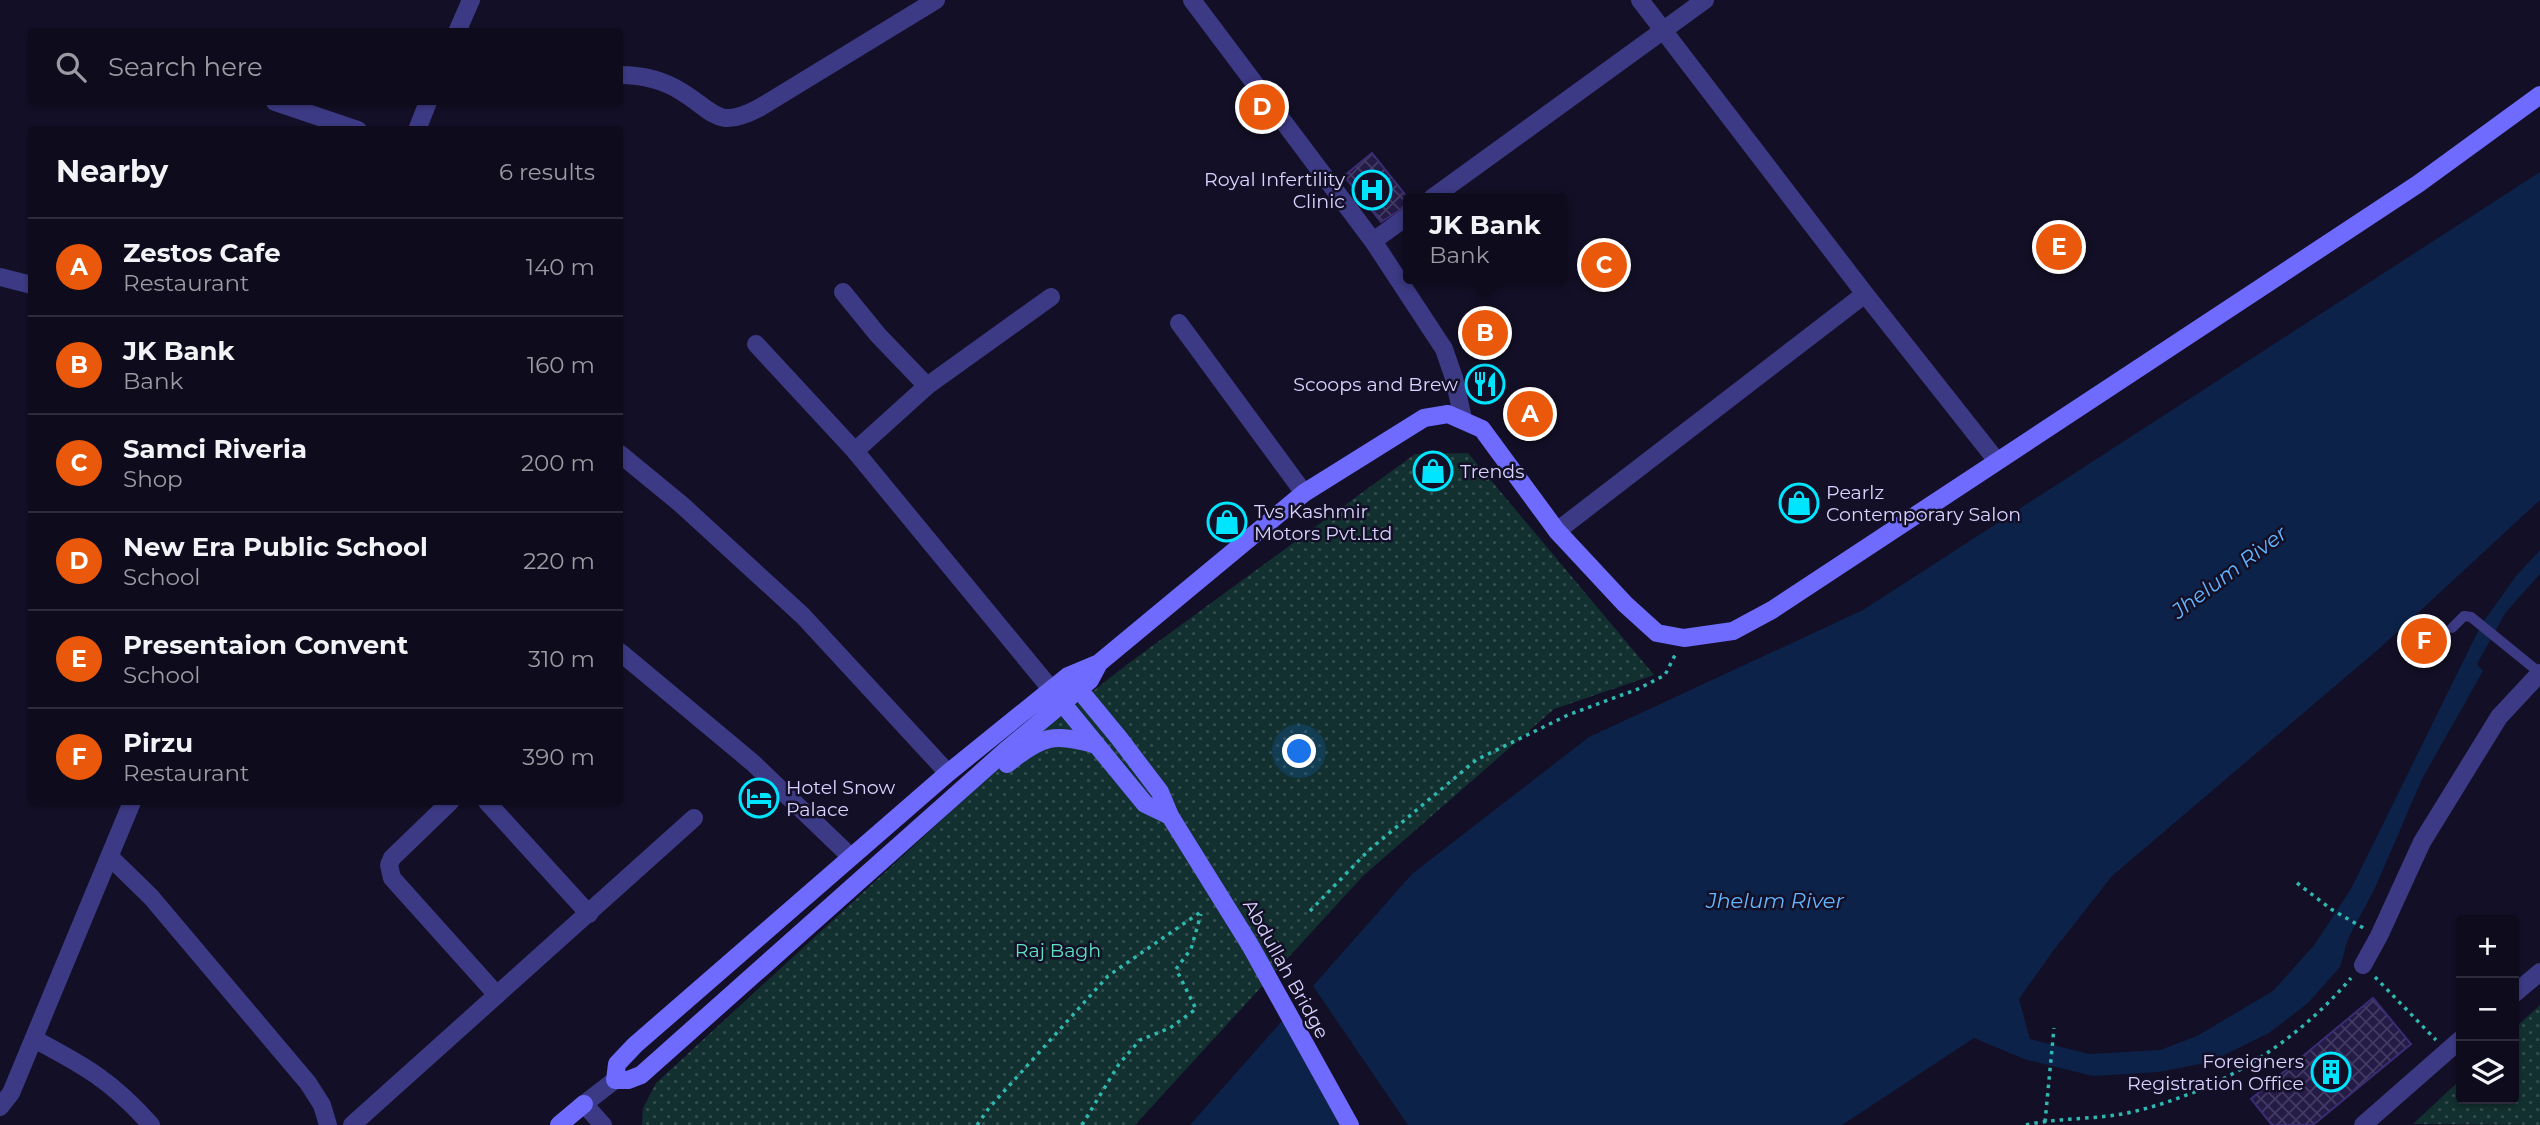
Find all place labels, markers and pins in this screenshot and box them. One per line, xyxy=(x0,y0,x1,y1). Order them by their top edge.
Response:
pin: D xyxy=(1239,81,1285,133)
place label: Royal Infertility Clinic xyxy=(1204,168,1346,213)
hospital icon: Royal Infertility Clinic xyxy=(1351,169,1393,211)
pin: E xyxy=(2036,221,2082,273)
pin: C xyxy=(1581,239,1627,291)
pin: B xyxy=(1462,307,1508,359)
restaurant icon: Scoops and Brew xyxy=(1464,363,1506,405)
place label: Scoops and Brew xyxy=(1293,373,1458,396)
pin: A xyxy=(1507,388,1553,440)
shop icon: Trends xyxy=(1412,450,1454,492)
place label: Trends xyxy=(1460,460,1525,483)
place label: Pearlz Contemporary Salon xyxy=(1826,481,2021,526)
shop icon: Pearlz Contemporary Salon xyxy=(1778,482,1820,524)
place label: Tvs Kashmir Motors Pvt.Ltd xyxy=(1254,500,1392,545)
shop icon: Tvs Kashmir Motors Pvt.Ltd xyxy=(1206,501,1248,543)
pin: F xyxy=(2401,615,2447,667)
place label: Hotel Snow Palace xyxy=(786,776,895,821)
hotel icon: Hotel Snow Palace xyxy=(738,777,780,819)
place label: Foreigners Registration Office xyxy=(2127,1050,2304,1095)
building icon: Foreigners Registration Office xyxy=(2310,1051,2352,1093)

